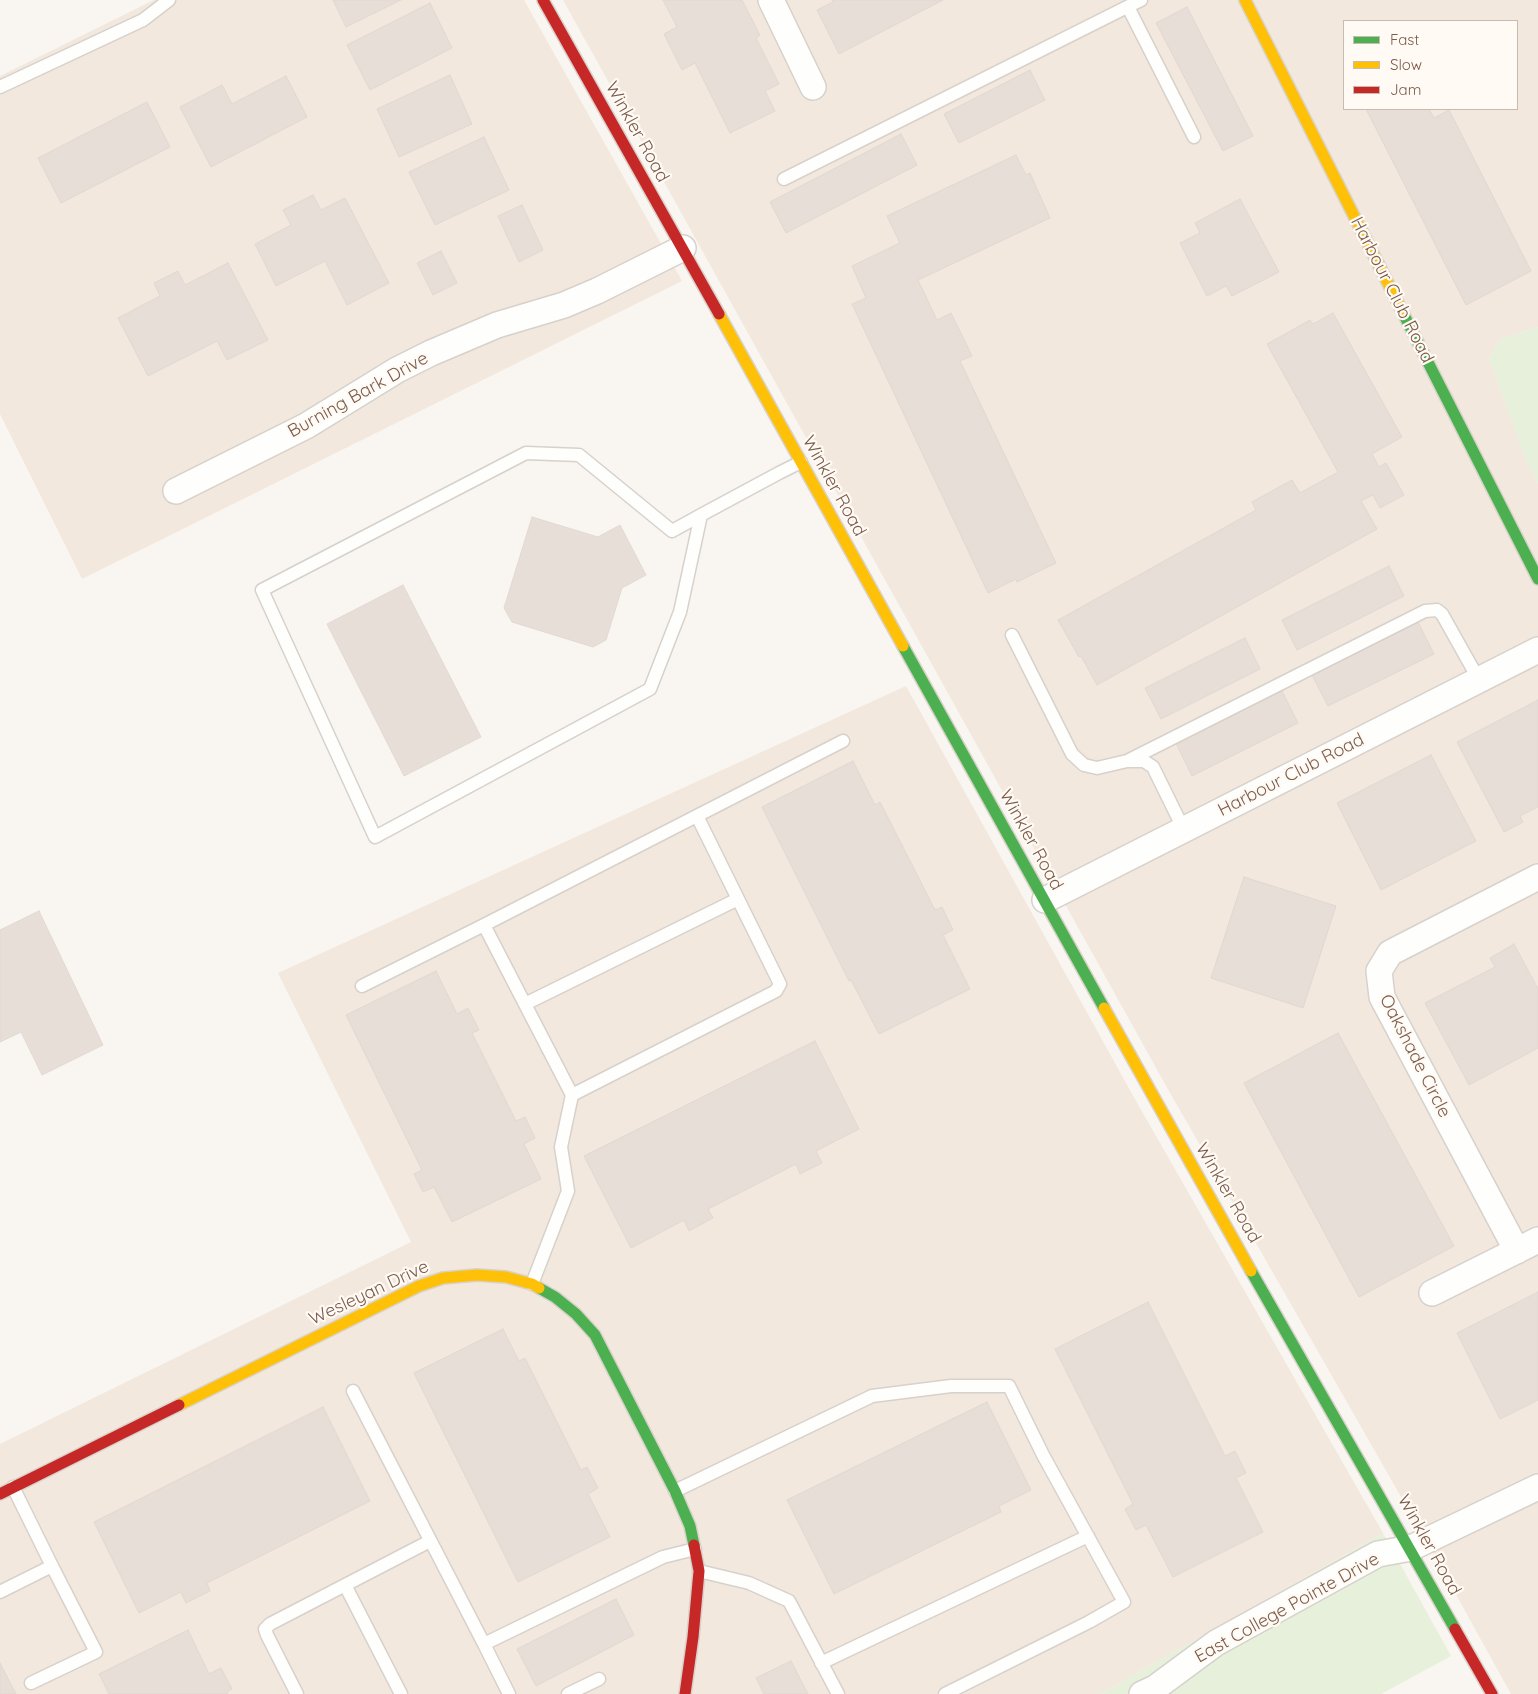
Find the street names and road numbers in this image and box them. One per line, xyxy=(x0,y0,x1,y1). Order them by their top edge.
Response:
street label: Winkler Road xyxy=(600,78,674,186)
street label: Harbour Club Road xyxy=(1346,213,1438,367)
street label: Burning Bark Drive xyxy=(284,347,432,443)
street label: Winkler Road xyxy=(797,432,871,540)
street label: Harbour Club Road xyxy=(1214,729,1368,821)
street label: Winkler Road xyxy=(994,786,1068,894)
street label: Oakshade Circle xyxy=(1375,991,1455,1121)
street label: Winkler Road xyxy=(1191,1139,1265,1247)
street label: Wesleyan Drive xyxy=(306,1256,432,1330)
street label: Winkler Road xyxy=(1392,1491,1466,1599)
street label: East College Pointe Drive xyxy=(1191,1548,1383,1668)

